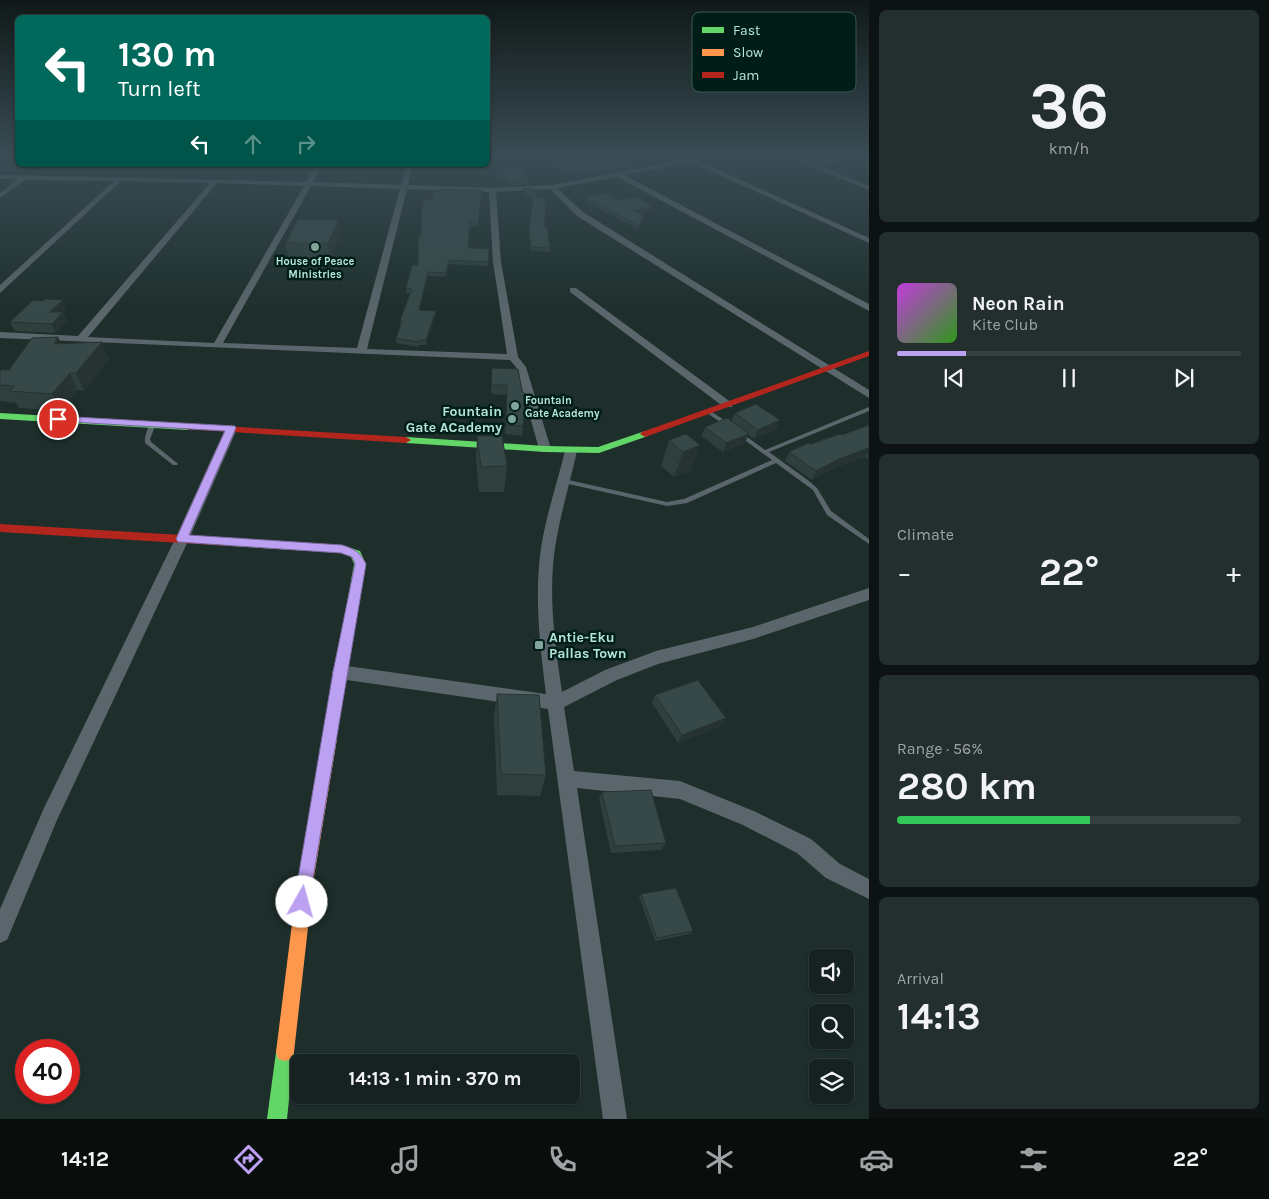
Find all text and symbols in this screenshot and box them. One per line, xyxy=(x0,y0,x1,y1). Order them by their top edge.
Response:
legend xyxy=(692,12,856,92)
text: Fast xyxy=(733,22,760,39)
text: 130 m xyxy=(118,34,216,75)
icon: left xyxy=(35,35,100,100)
text: Slow xyxy=(733,44,763,61)
text: Jam xyxy=(733,67,759,84)
text: 36 xyxy=(1029,68,1109,144)
text: Turn left xyxy=(118,76,201,102)
icon: left xyxy=(186,130,214,158)
icon: ahead xyxy=(239,130,267,158)
icon: right xyxy=(292,130,320,158)
text: km/h xyxy=(1049,139,1089,158)
marker: House of Peace Ministries xyxy=(309,241,321,253)
place label: House of Peace Ministries xyxy=(276,255,354,281)
text: Neon Rain xyxy=(972,293,1065,315)
text: Kite Club xyxy=(972,315,1038,334)
icon: previous xyxy=(940,364,968,392)
icon: pause xyxy=(1055,364,1083,392)
icon: next xyxy=(1170,364,1198,392)
place label: Fountain Gate Academy xyxy=(525,394,600,420)
pin xyxy=(37,398,79,440)
marker: Fountain Gate Academy xyxy=(509,400,521,412)
place label: Fountain Gate ACademy xyxy=(406,403,502,436)
icon: arrive xyxy=(44,405,72,433)
marker: Fountain Gate ACademy xyxy=(506,413,518,425)
text: Climate xyxy=(897,525,954,544)
text: 22° xyxy=(1039,550,1099,595)
text: − xyxy=(897,556,912,589)
text: + xyxy=(1226,556,1241,589)
place label: Antie-Eku Pallas Town xyxy=(549,629,626,662)
marker: Antie-Eku Pallas Town xyxy=(533,639,545,651)
text: Range · 56% xyxy=(897,739,983,758)
text: 280 km xyxy=(897,764,1037,809)
position arrow xyxy=(275,875,327,927)
map controls xyxy=(809,949,854,1104)
button: sound xyxy=(809,949,854,994)
text: Arrival xyxy=(897,969,944,988)
text: 14:13 xyxy=(897,994,981,1039)
button: search xyxy=(809,1004,854,1049)
speed limit sign: 40 xyxy=(15,1039,80,1104)
button: layers xyxy=(809,1059,854,1104)
text: 14:13 · 1 min · 370 m xyxy=(349,1068,522,1090)
icon: directions xyxy=(231,1142,266,1177)
icon: music xyxy=(388,1142,423,1177)
icon: phone xyxy=(545,1142,580,1177)
icon: climate xyxy=(702,1142,737,1177)
icon: car xyxy=(859,1142,894,1177)
icon: filters xyxy=(1016,1142,1051,1177)
text: 14:12 xyxy=(61,1146,109,1172)
text: 22° xyxy=(1173,1146,1208,1172)

